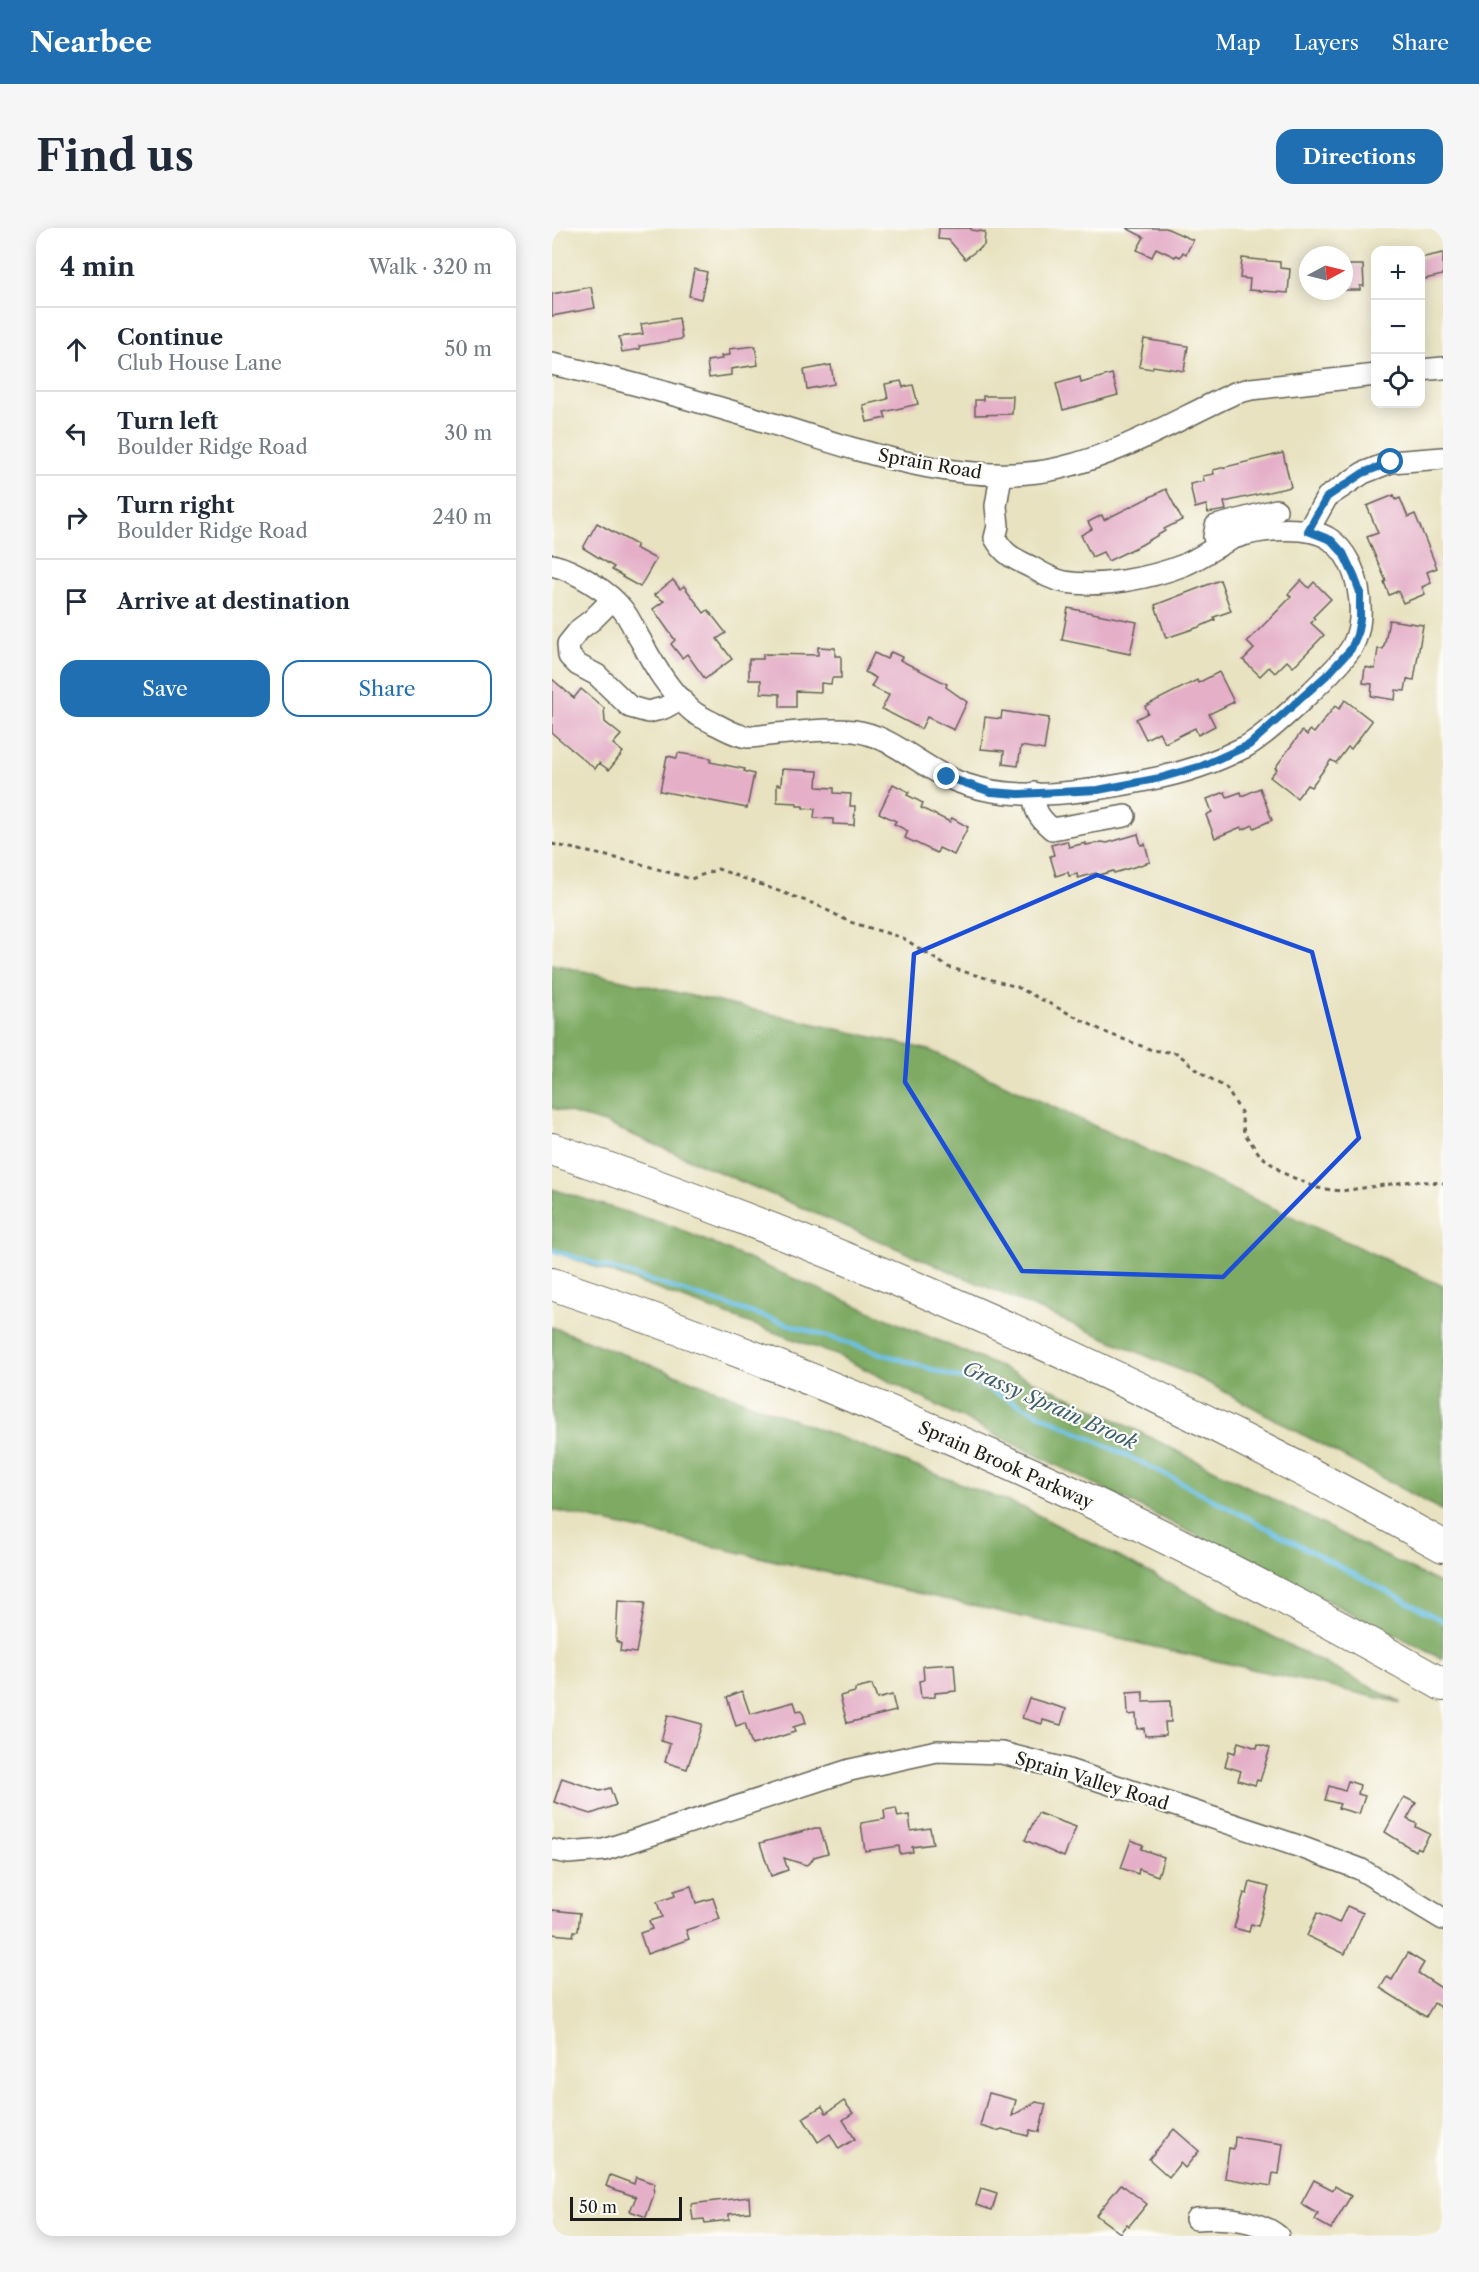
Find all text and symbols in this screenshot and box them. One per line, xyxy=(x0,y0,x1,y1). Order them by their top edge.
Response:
text: Nearbee xyxy=(30,25,152,59)
text: Map xyxy=(1216,30,1261,55)
text: Layers xyxy=(1294,30,1359,55)
text: Share xyxy=(1392,30,1449,55)
button: Directions xyxy=(1276,129,1443,184)
text: Find us xyxy=(36,130,194,182)
north arrow xyxy=(1299,246,1353,300)
map controls xyxy=(1371,246,1425,408)
button: + xyxy=(1371,246,1425,300)
text: 4 min xyxy=(60,251,135,283)
text: Walk · 320 m xyxy=(369,255,492,279)
button: − xyxy=(1371,300,1425,354)
text: Continue xyxy=(117,324,223,351)
icon: ahead xyxy=(60,333,93,366)
text: 50 m xyxy=(445,337,492,361)
text: Club House Lane xyxy=(117,351,282,375)
button: locate xyxy=(1371,354,1425,408)
text: Turn left xyxy=(117,408,218,435)
icon: left xyxy=(60,417,93,450)
text: 30 m xyxy=(444,421,492,445)
text: Boulder Ridge Road xyxy=(117,435,308,459)
street label: Sprain Road xyxy=(876,444,984,484)
route start xyxy=(1377,448,1403,474)
text: Turn right xyxy=(117,492,235,519)
icon: right xyxy=(60,501,93,534)
text: 240 m xyxy=(432,505,492,529)
text: Boulder Ridge Road xyxy=(117,519,308,543)
icon: arrive xyxy=(60,585,93,618)
text: Arrive at destination xyxy=(117,588,350,615)
button: Save xyxy=(60,660,270,717)
button: Share xyxy=(282,660,492,717)
route end xyxy=(933,763,959,789)
water label: Grassy Sprain Brook xyxy=(959,1356,1141,1454)
street label: Sprain Brook Parkway xyxy=(915,1416,1098,1514)
street label: Sprain Valley Road xyxy=(1012,1747,1172,1815)
scale bar xyxy=(570,2194,682,2222)
text: 50 m xyxy=(579,2197,617,2217)

